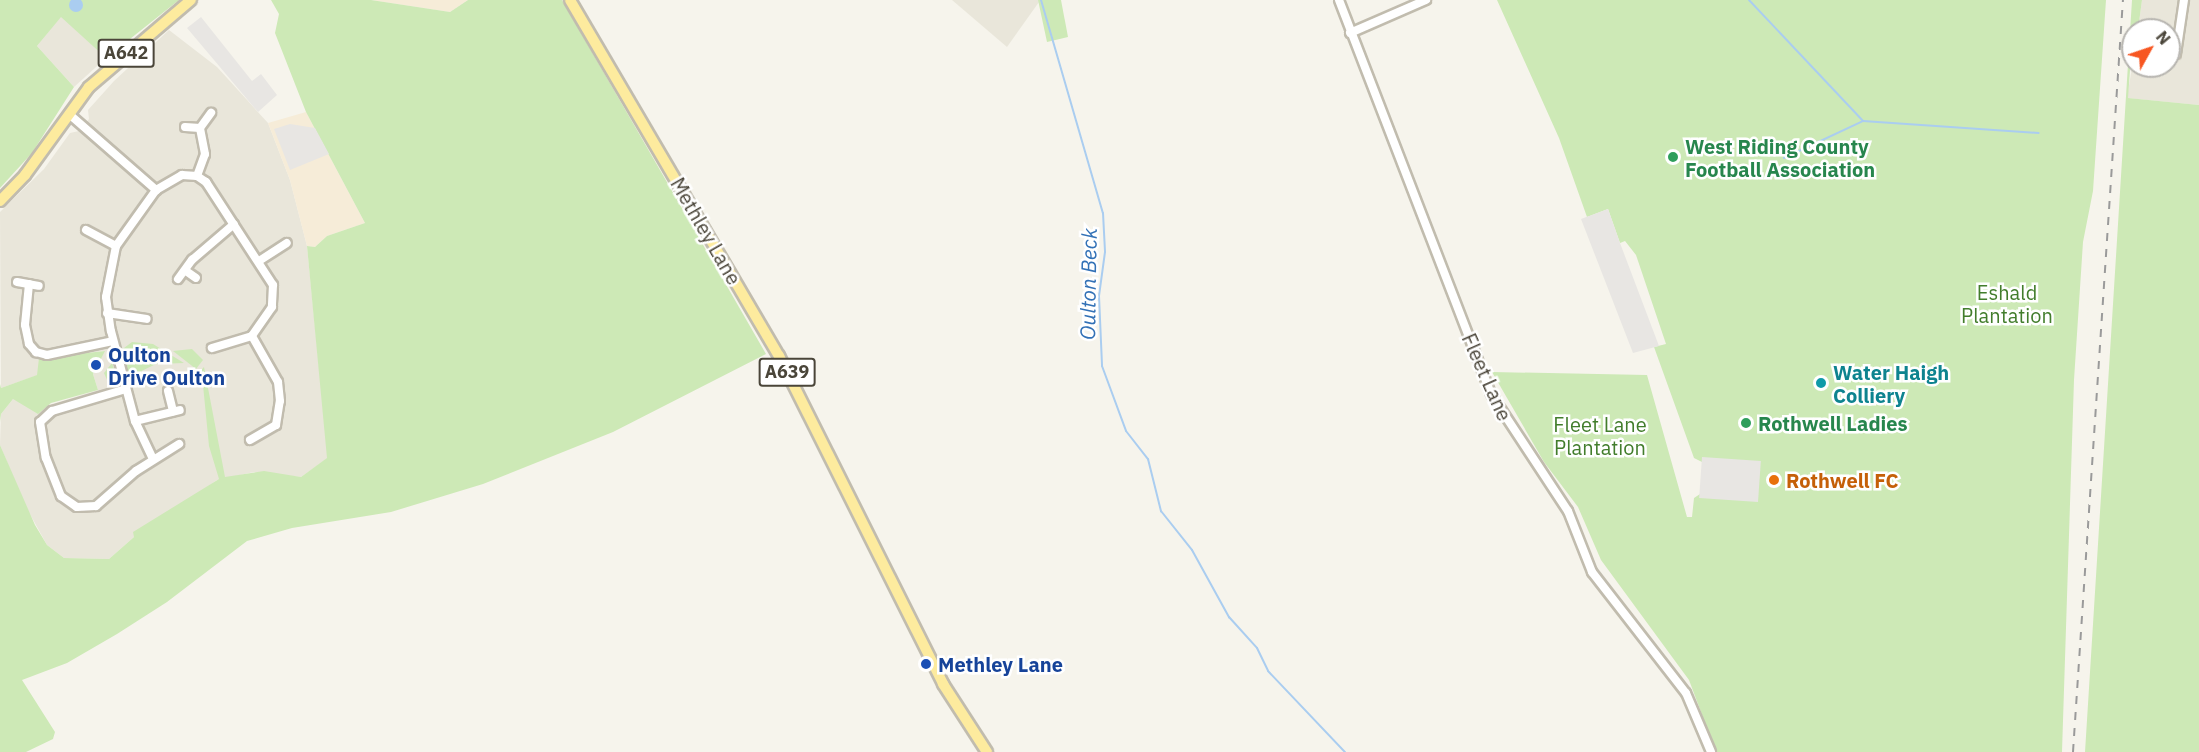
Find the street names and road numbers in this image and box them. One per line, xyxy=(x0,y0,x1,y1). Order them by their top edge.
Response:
road number: A642 xyxy=(98,38,154,68)
street label: Methley Lane xyxy=(666,173,746,289)
street label: Fleet Lane xyxy=(1457,329,1517,425)
road number: A639 xyxy=(758,357,816,387)

